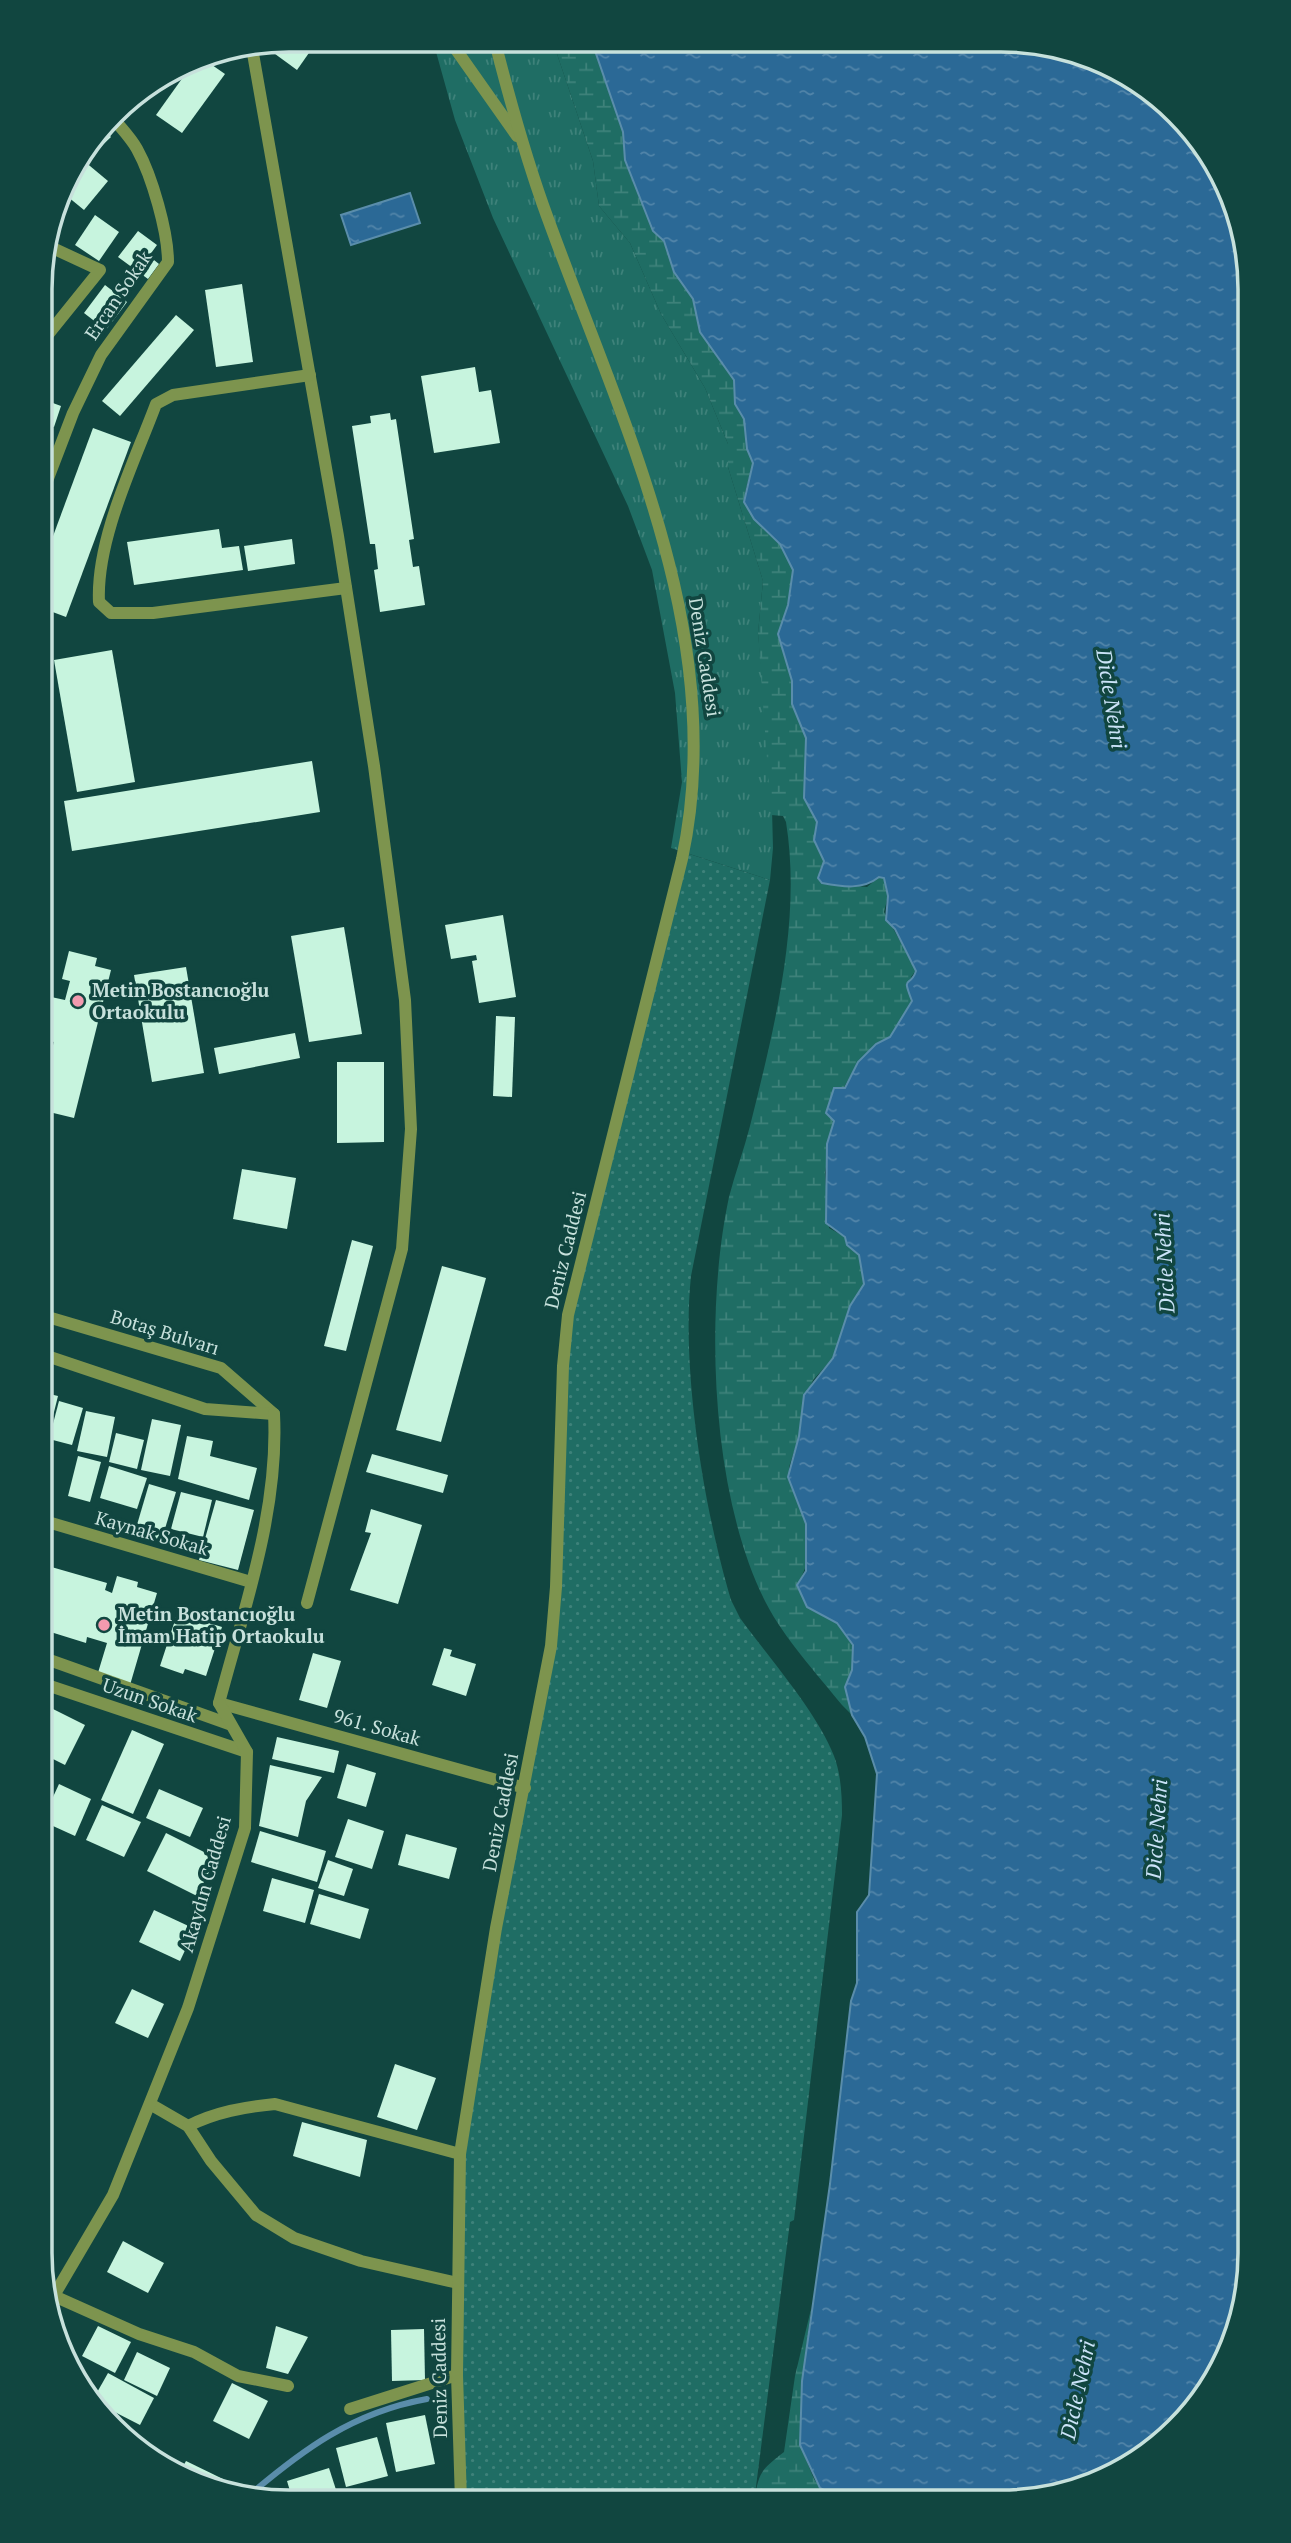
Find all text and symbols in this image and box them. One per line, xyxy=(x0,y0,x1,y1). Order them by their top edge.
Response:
street label: Ercan Sokak xyxy=(79,245,157,344)
street label: Deniz Caddesi xyxy=(684,596,727,718)
water label: Dicle Nehri xyxy=(1090,646,1134,751)
place label: Metin Bostancıoğlu Ortaokulu xyxy=(92,977,270,1024)
marker: Metin Bostancıoğlu Ortaokulu xyxy=(70,993,86,1009)
street label: Deniz Caddesi xyxy=(538,1188,591,1311)
water label: Dicle Nehri xyxy=(1147,1212,1181,1315)
street label: Botaş Bulvarı xyxy=(108,1303,223,1360)
street label: Kaynak Sokak xyxy=(93,1504,212,1561)
place label: Metin Bostancıoğlu İmam Hatip Ortaokulu xyxy=(118,1601,325,1648)
marker: Metin Bostancıoğlu İmam Hatip Ortaokulu xyxy=(96,1617,112,1633)
street label: Uzun Sokak xyxy=(99,1672,201,1727)
street label: 961. Sokak xyxy=(331,1702,424,1751)
street label: Deniz Caddesi xyxy=(476,1750,523,1873)
water label: Dicle Nehri xyxy=(1138,1778,1173,1881)
street label: Akaydın Caddesi xyxy=(173,1813,236,1955)
street label: Deniz Caddesi xyxy=(425,2318,452,2438)
water label: Dicle Nehri xyxy=(1053,2338,1101,2443)

